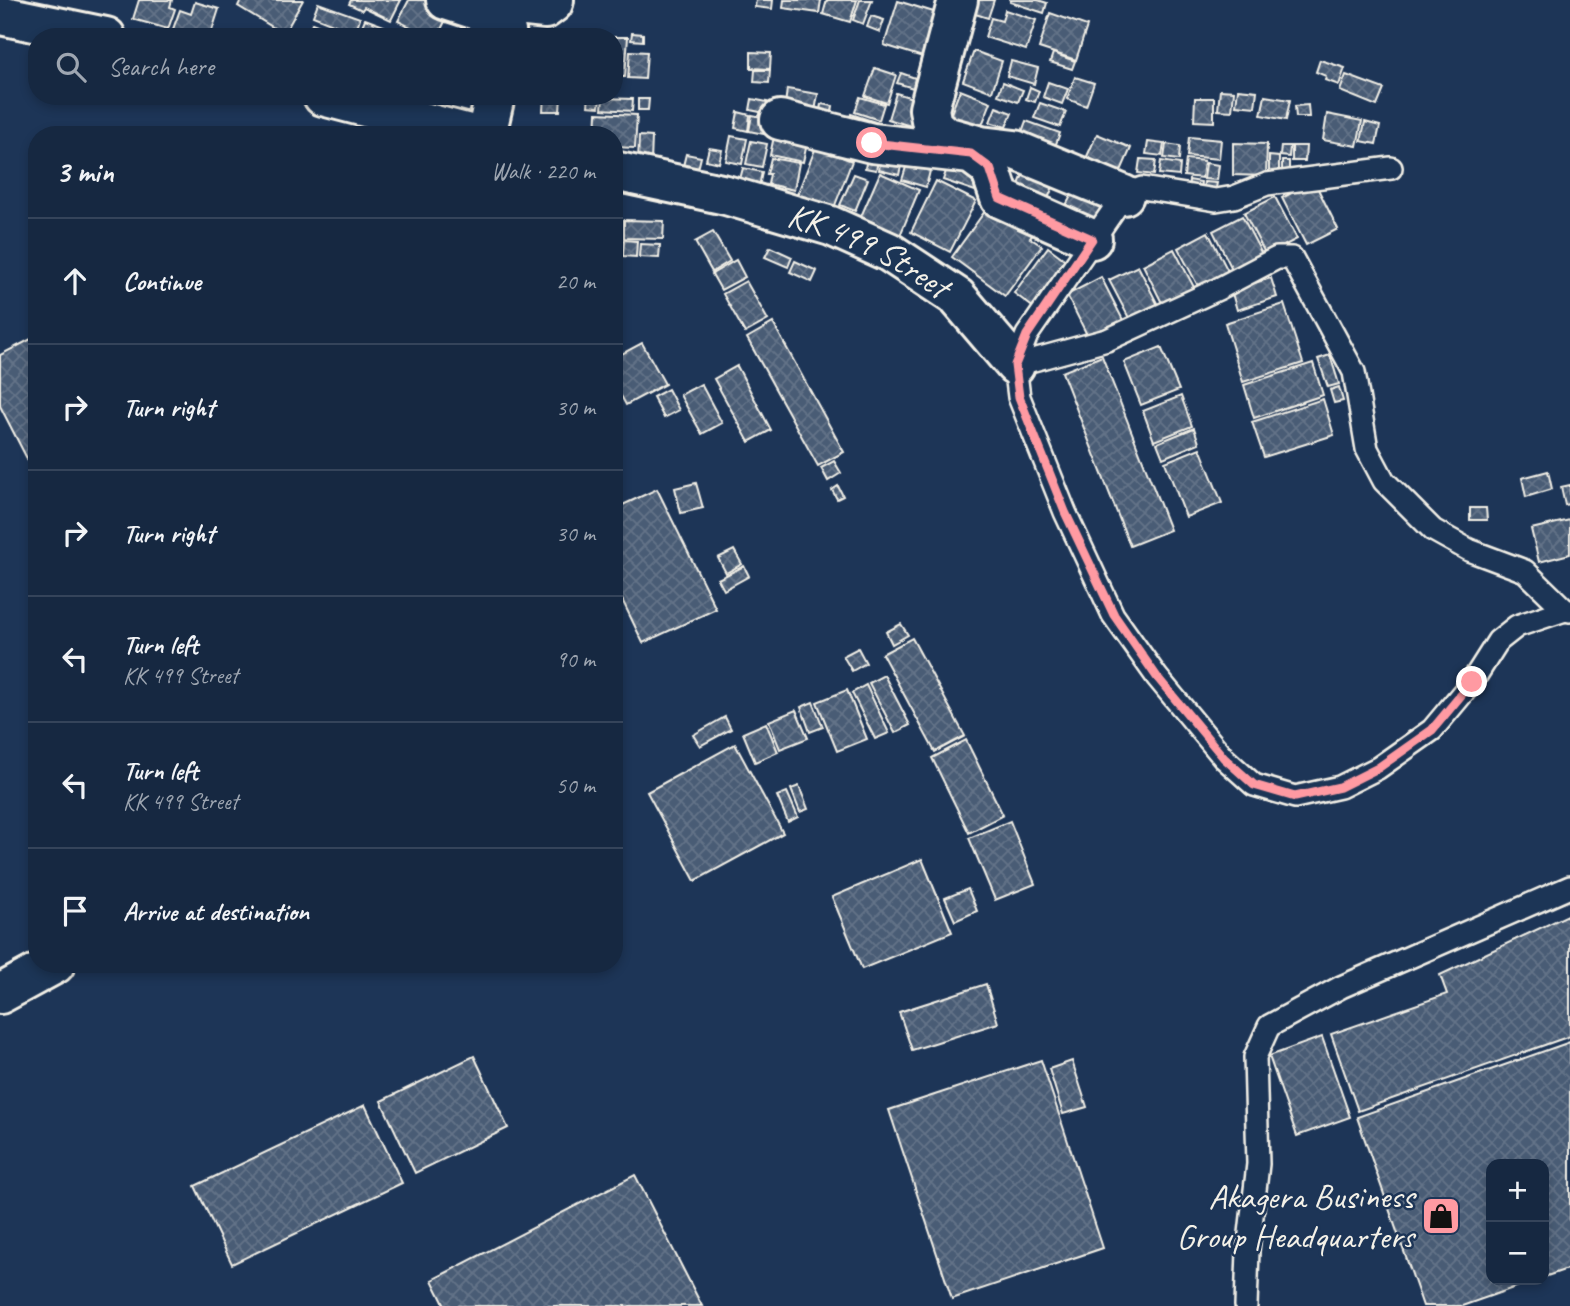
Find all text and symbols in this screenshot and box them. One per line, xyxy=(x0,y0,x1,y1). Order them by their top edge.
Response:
search box xyxy=(28,28,623,105)
icon: search xyxy=(52,48,90,86)
text: Search here xyxy=(108,50,214,83)
route start xyxy=(856,127,887,158)
text: 3 min xyxy=(56,153,113,191)
text: Walk · 220 m xyxy=(491,157,595,186)
street label: KK 499 Street xyxy=(783,193,962,311)
icon: ahead xyxy=(56,262,94,300)
text: Continue xyxy=(123,265,201,298)
text: 20 m xyxy=(556,267,595,296)
icon: right xyxy=(56,388,94,426)
text: Turn right xyxy=(123,391,214,424)
text: 30 m xyxy=(556,393,595,422)
icon: right xyxy=(56,514,94,552)
text: Turn right xyxy=(123,517,214,550)
text: 30 m xyxy=(556,519,595,548)
text: Turn left xyxy=(123,628,198,661)
icon: left xyxy=(56,640,94,678)
text: 90 m xyxy=(556,645,595,674)
text: KK 499 Street xyxy=(123,661,238,690)
route end xyxy=(1456,666,1487,697)
text: Turn left xyxy=(123,754,198,787)
icon: left xyxy=(56,766,94,804)
text: 50 m xyxy=(556,771,595,800)
text: KK 499 Street xyxy=(123,787,238,816)
icon: arrive xyxy=(56,892,94,930)
text: Arrive at destination xyxy=(123,895,309,928)
map controls xyxy=(1486,1159,1549,1285)
button: + xyxy=(1486,1159,1549,1222)
place label: Akagera Business Group Headquarters xyxy=(1177,1174,1417,1259)
shop icon: Akagera Business Group Headquarters xyxy=(1420,1195,1462,1237)
button: − xyxy=(1486,1222,1549,1285)

